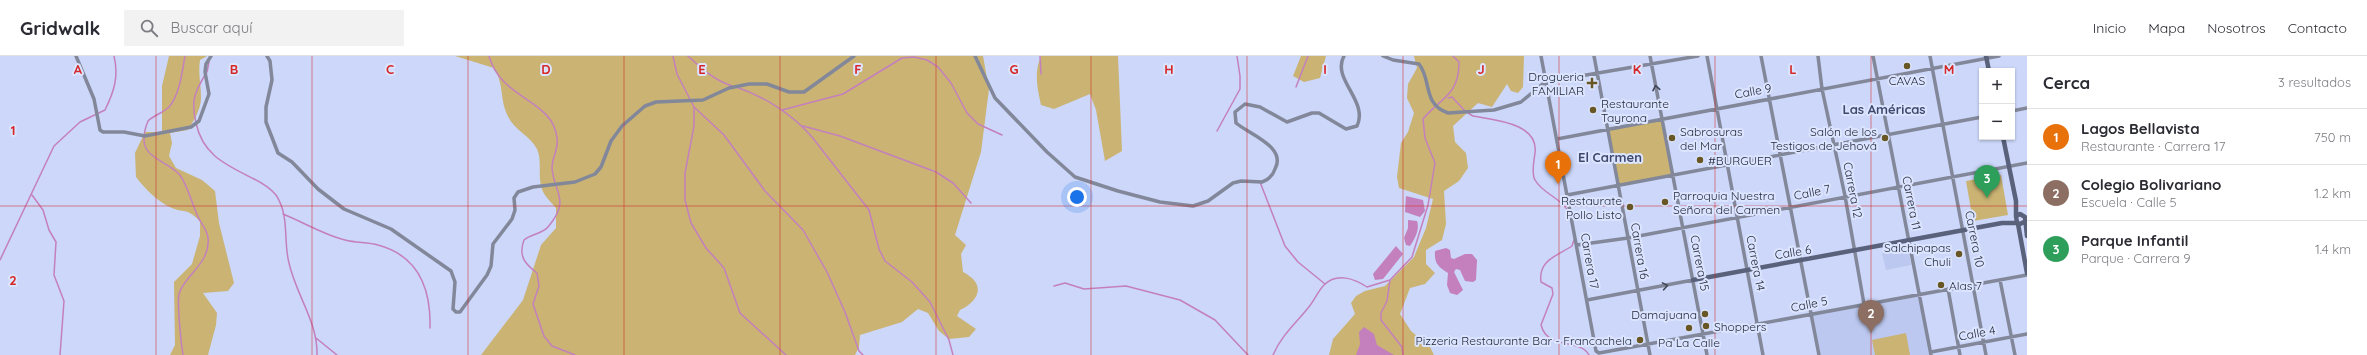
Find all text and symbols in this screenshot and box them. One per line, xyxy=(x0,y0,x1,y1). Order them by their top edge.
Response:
search box xyxy=(124,10,404,46)
text: Gridwalk xyxy=(20,16,100,40)
icon: search xyxy=(138,17,160,39)
text: Buscar aquí xyxy=(170,18,252,37)
text: Inicio xyxy=(2093,19,2126,37)
text: Mapa xyxy=(2148,19,2185,37)
text: Nosotros xyxy=(2207,19,2266,37)
text: Contacto xyxy=(2288,19,2347,37)
text: A xyxy=(74,61,83,77)
text: B xyxy=(230,61,238,77)
text: C xyxy=(386,61,394,77)
text: D xyxy=(541,61,551,77)
text: E xyxy=(698,61,706,77)
text: F xyxy=(854,61,862,77)
text: G xyxy=(1009,61,1019,77)
text: H xyxy=(1164,61,1174,77)
text: I xyxy=(1323,61,1327,77)
text: J xyxy=(1477,61,1485,77)
text: K xyxy=(1633,61,1642,77)
text: L xyxy=(1789,61,1797,77)
marker: CAVAS xyxy=(1902,61,1912,71)
text: M xyxy=(1944,61,1954,77)
map controls xyxy=(1979,68,2015,140)
button: + xyxy=(1979,68,2015,104)
place label: Drogueria FAMILIAR xyxy=(1528,69,1584,98)
text: Cerca xyxy=(2043,72,2090,93)
place label: CAVAS xyxy=(1889,73,1926,88)
text: 3 resultados xyxy=(2278,74,2351,90)
marker: Drogueria FAMILIAR xyxy=(1587,78,1597,88)
street label: Calle 9 xyxy=(1733,80,1773,102)
one-way arrow xyxy=(1652,85,1661,91)
place label: Restaurante Tayrona xyxy=(1601,96,1669,125)
district label: Las Américas xyxy=(1842,101,1926,117)
button: − xyxy=(1979,104,2015,140)
marker: Restaurante Tayrona xyxy=(1588,105,1598,115)
text: Lagos Bellavista xyxy=(2081,119,2200,138)
text: 1 xyxy=(10,122,16,138)
place label: Sabrosuras del Mar xyxy=(1680,124,1743,153)
place label: Salón de los Testigos de Jehová xyxy=(1770,124,1877,153)
text: 1 xyxy=(2053,129,2059,145)
text: 750 m xyxy=(2314,129,2351,145)
marker: Sabrosuras del Mar xyxy=(1667,133,1677,143)
marker: Salón de los Testigos de Jehová xyxy=(1880,133,1890,143)
text: Restaurante · Carrera 17 xyxy=(2081,138,2225,154)
district label: El Carmen xyxy=(1578,149,1642,165)
pin: 1 xyxy=(1545,151,1571,184)
place label: #BURGUER xyxy=(1708,153,1772,168)
marker: #BURGUER xyxy=(1695,155,1705,165)
street label: Carrera 12 xyxy=(1840,161,1866,220)
pin: 3 xyxy=(1974,165,2000,198)
street label: Carrera 11 xyxy=(1899,175,1925,231)
text: Colegio Bolivariano xyxy=(2081,175,2221,194)
street label: Calle 7 xyxy=(1793,181,1831,203)
text: 2 xyxy=(2052,185,2060,201)
text: 1.2 km xyxy=(2314,185,2351,201)
your location xyxy=(1067,187,1087,207)
place label: Parroquia Nuestra Señora del Carmen xyxy=(1673,188,1780,217)
place label: Restaurate Pollo Listo xyxy=(1561,193,1622,222)
text: Escuela · Calle 5 xyxy=(2081,194,2177,210)
marker: Parroquia Nuestra Señora del Carmen xyxy=(1660,197,1670,207)
marker: Restaurate Pollo Listo xyxy=(1625,202,1635,212)
street label: Carrera 10 xyxy=(1962,209,1988,269)
street label: Carrera 16 xyxy=(1628,222,1652,281)
text: Parque Infantil xyxy=(2081,231,2189,250)
street label: Carrera 17 xyxy=(1578,232,1602,290)
street label: Carrera 15 xyxy=(1687,234,1713,292)
street label: Carrera 14 xyxy=(1743,234,1769,292)
place label: Salchipapas Chuli xyxy=(1884,240,1951,269)
text: 3 xyxy=(2053,241,2059,257)
text: 1.4 km xyxy=(2315,241,2351,257)
street label: Calle 6 xyxy=(1774,242,1813,262)
marker: Salchipapas Chuli xyxy=(1954,249,1964,259)
text: Parque · Carrera 9 xyxy=(2081,250,2191,266)
text: 2 xyxy=(9,272,17,288)
place label: Alas 7 xyxy=(1949,278,1982,293)
marker: Alas 7 xyxy=(1936,280,1946,290)
one-way arrow xyxy=(1662,282,1668,290)
street label: Calle 5 xyxy=(1789,293,1829,315)
pin: 2 xyxy=(1858,300,1884,333)
place label: Damajuana xyxy=(1631,307,1697,322)
marker: Damajuana xyxy=(1700,309,1710,319)
place label: Shoppers xyxy=(1714,319,1767,334)
marker: Shoppers xyxy=(1701,321,1711,331)
street label: Calle 4 xyxy=(1958,322,1996,344)
marker: Pa La Calle xyxy=(1684,323,1694,333)
place label: Pizzeria Restaurante Bar - Francachela xyxy=(1416,333,1632,348)
marker: Pizzeria Restaurante Bar - Francachela xyxy=(1635,335,1645,345)
place label: Pa La Calle xyxy=(1658,335,1720,350)

